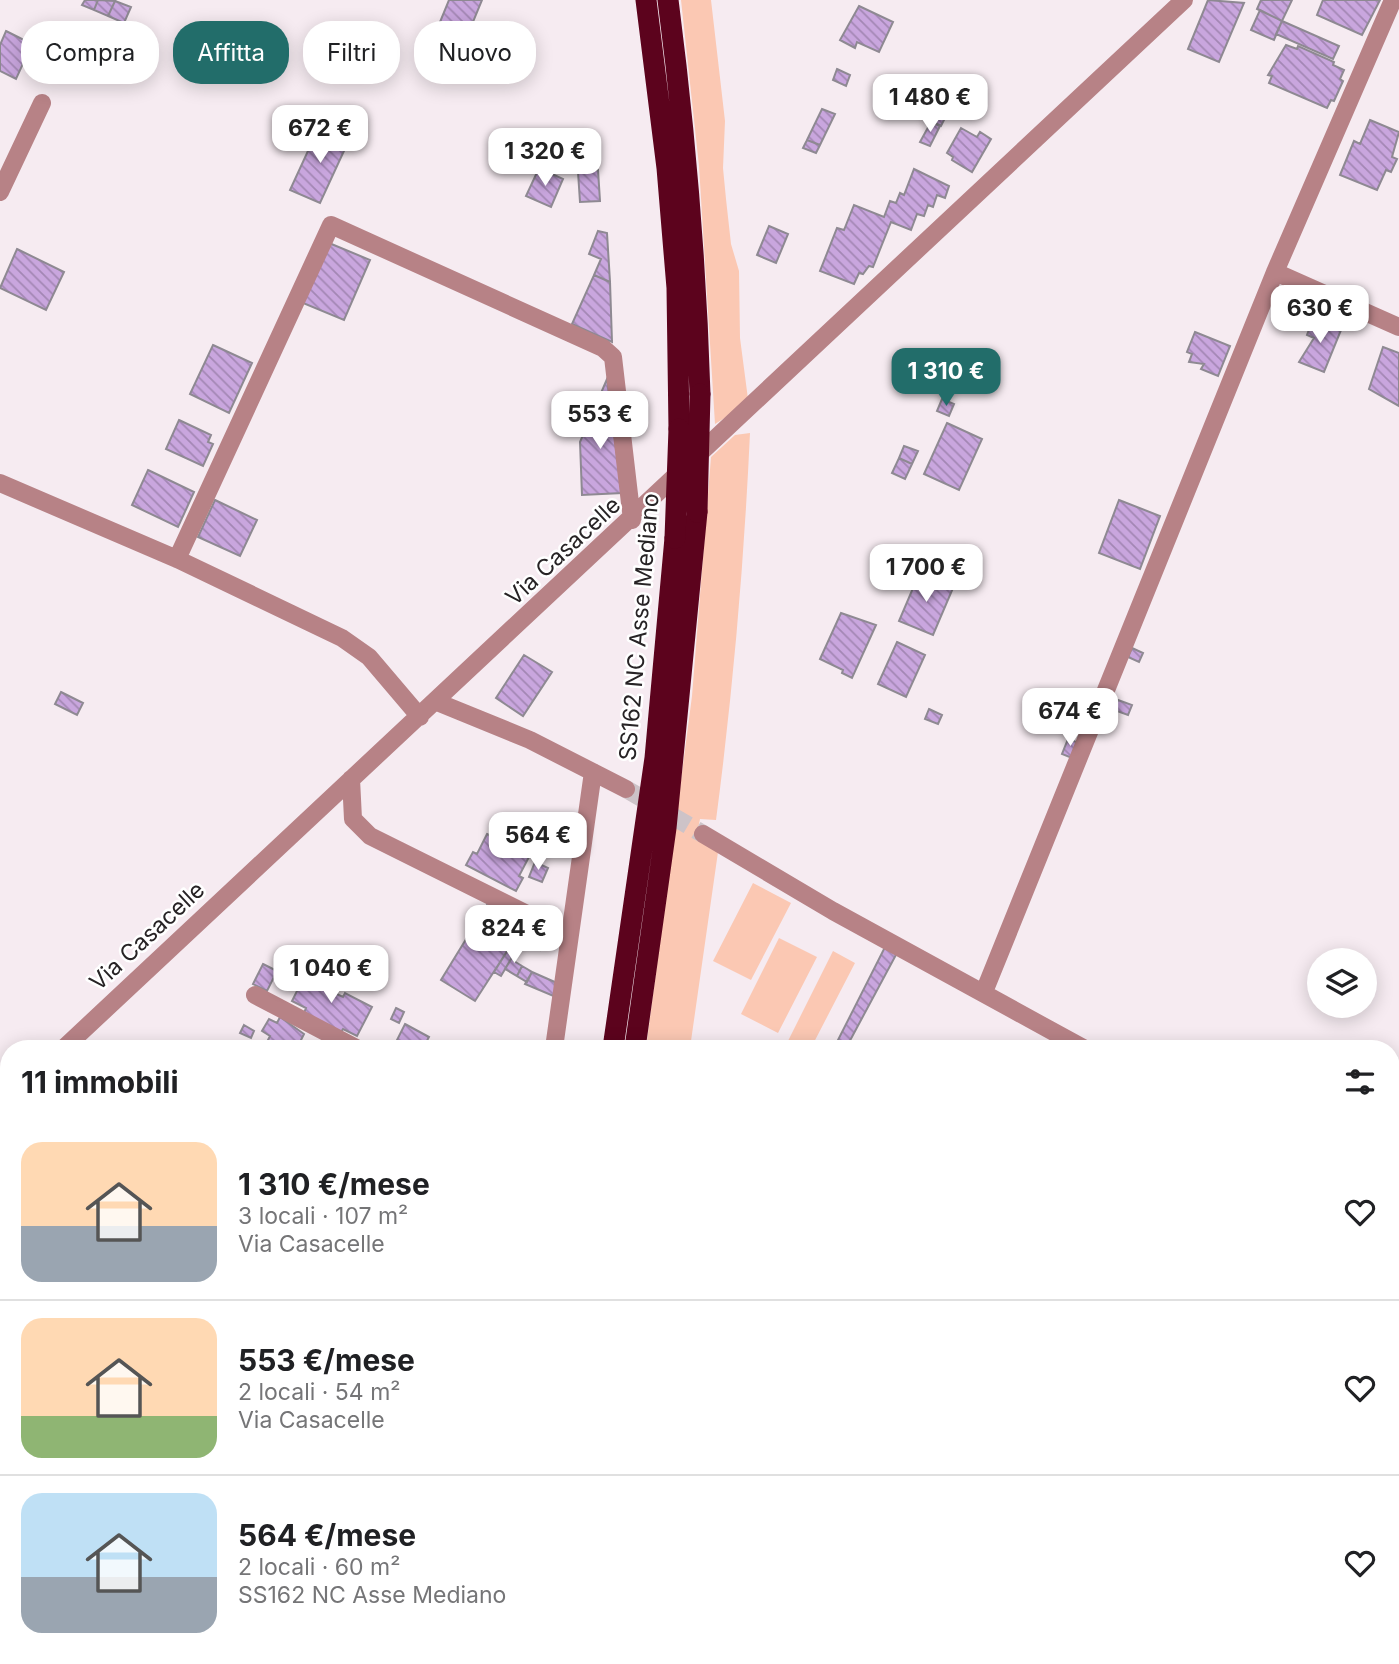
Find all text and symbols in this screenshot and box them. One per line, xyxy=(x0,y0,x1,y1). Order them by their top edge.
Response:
chip: Compra xyxy=(21,21,159,84)
chip: Affitta xyxy=(173,21,289,84)
chip: Filtri xyxy=(303,21,400,84)
chip: Nuovo xyxy=(414,21,536,84)
pin: 1 480 € xyxy=(865,74,995,134)
text: 1 480 € xyxy=(889,83,971,111)
pin: 672 € xyxy=(271,106,369,165)
text: 672 € xyxy=(288,114,352,142)
pin: 1 320 € xyxy=(480,128,610,188)
text: 1 320 € xyxy=(504,137,586,165)
pin: 630 € xyxy=(1271,286,1369,345)
text: 630 € xyxy=(1287,294,1353,322)
pin: 1 310 € xyxy=(881,348,1011,408)
text: 1 310 € xyxy=(908,357,984,385)
pin: 553 € xyxy=(551,392,649,451)
text: 553 € xyxy=(567,400,633,428)
street label: Via Casacelle xyxy=(500,491,626,611)
street label: SS162 NC Asse Mediano xyxy=(613,492,665,762)
pin: 1 700 € xyxy=(861,544,991,604)
text: 1 700 € xyxy=(886,553,966,581)
pin: 674 € xyxy=(1021,688,1119,748)
text: 674 € xyxy=(1038,697,1102,725)
pin: 564 € xyxy=(489,812,587,872)
text: 564 € xyxy=(505,821,571,849)
street label: Via Casacelle xyxy=(84,876,210,996)
pin: 824 € xyxy=(465,906,563,965)
text: 824 € xyxy=(481,914,547,942)
pin: 1 040 € xyxy=(266,946,396,1005)
map controls xyxy=(1307,948,1377,1018)
button: layers xyxy=(1307,948,1377,1018)
text: 1 040 € xyxy=(289,954,373,982)
icon: filters xyxy=(1341,1063,1379,1101)
text: 11 immobili xyxy=(21,1064,179,1100)
text: 1 310 €/mese xyxy=(238,1166,430,1202)
icon: home xyxy=(77,1170,161,1254)
icon: heart xyxy=(1341,1193,1379,1231)
text: 3 locali · 107 m² xyxy=(238,1202,408,1230)
text: Via Casacelle xyxy=(238,1230,385,1258)
text: 553 €/mese xyxy=(238,1342,415,1378)
icon: home xyxy=(77,1346,161,1430)
icon: heart xyxy=(1341,1369,1379,1407)
text: 2 locali · 54 m² xyxy=(238,1378,400,1406)
text: Via Casacelle xyxy=(238,1406,385,1434)
text: 564 €/mese xyxy=(238,1517,416,1553)
icon: home xyxy=(77,1521,161,1605)
icon: heart xyxy=(1341,1544,1379,1582)
text: 2 locali · 60 m² xyxy=(238,1553,400,1581)
text: SS162 NC Asse Mediano xyxy=(238,1581,506,1609)

